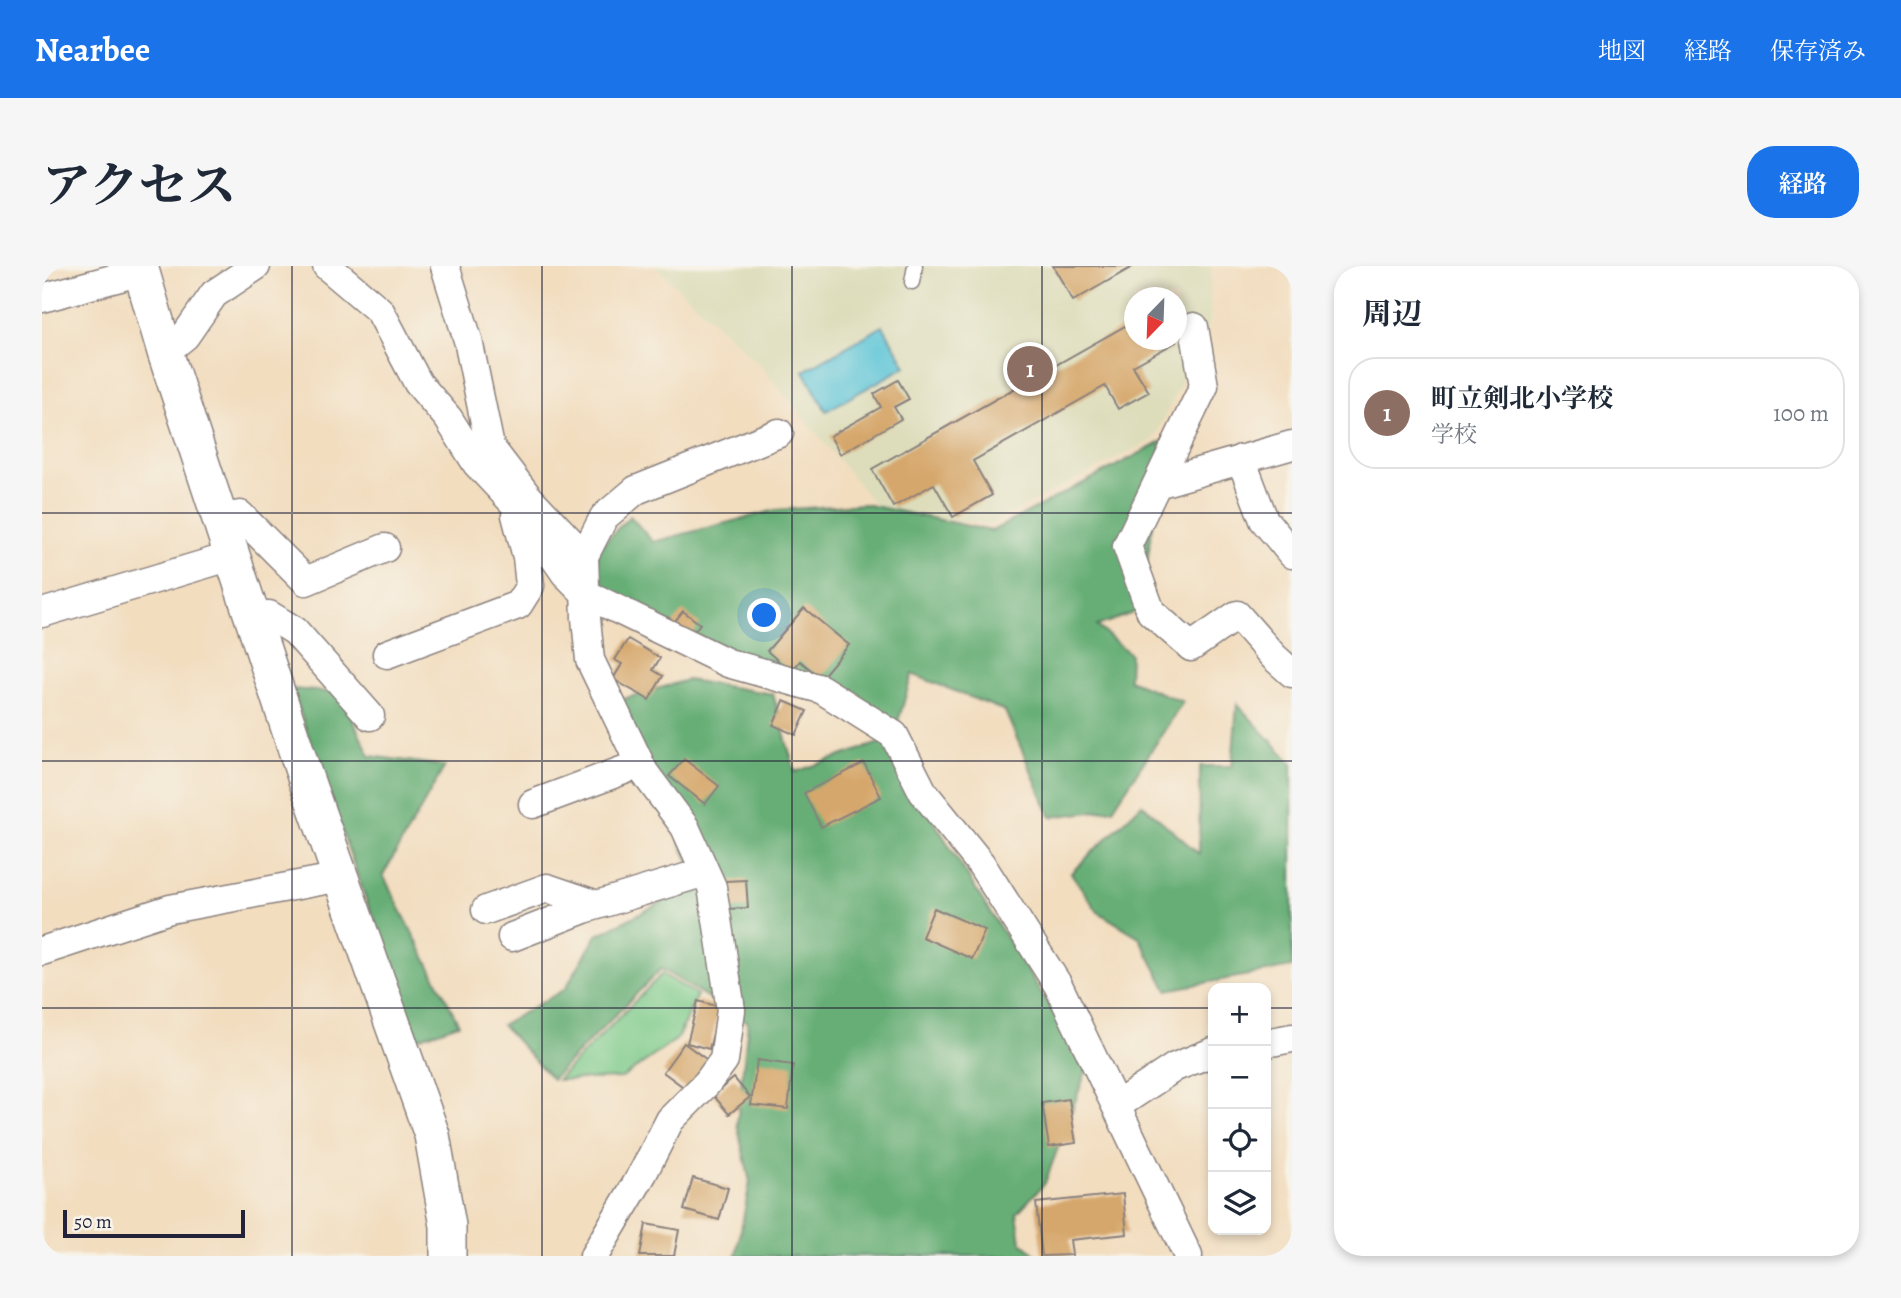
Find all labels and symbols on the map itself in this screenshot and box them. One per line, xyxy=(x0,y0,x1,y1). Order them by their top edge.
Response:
north arrow xyxy=(1124,287,1187,350)
pin: 1 xyxy=(1007,343,1053,395)
your location xyxy=(747,598,781,632)
scale bar xyxy=(63,1207,245,1239)

